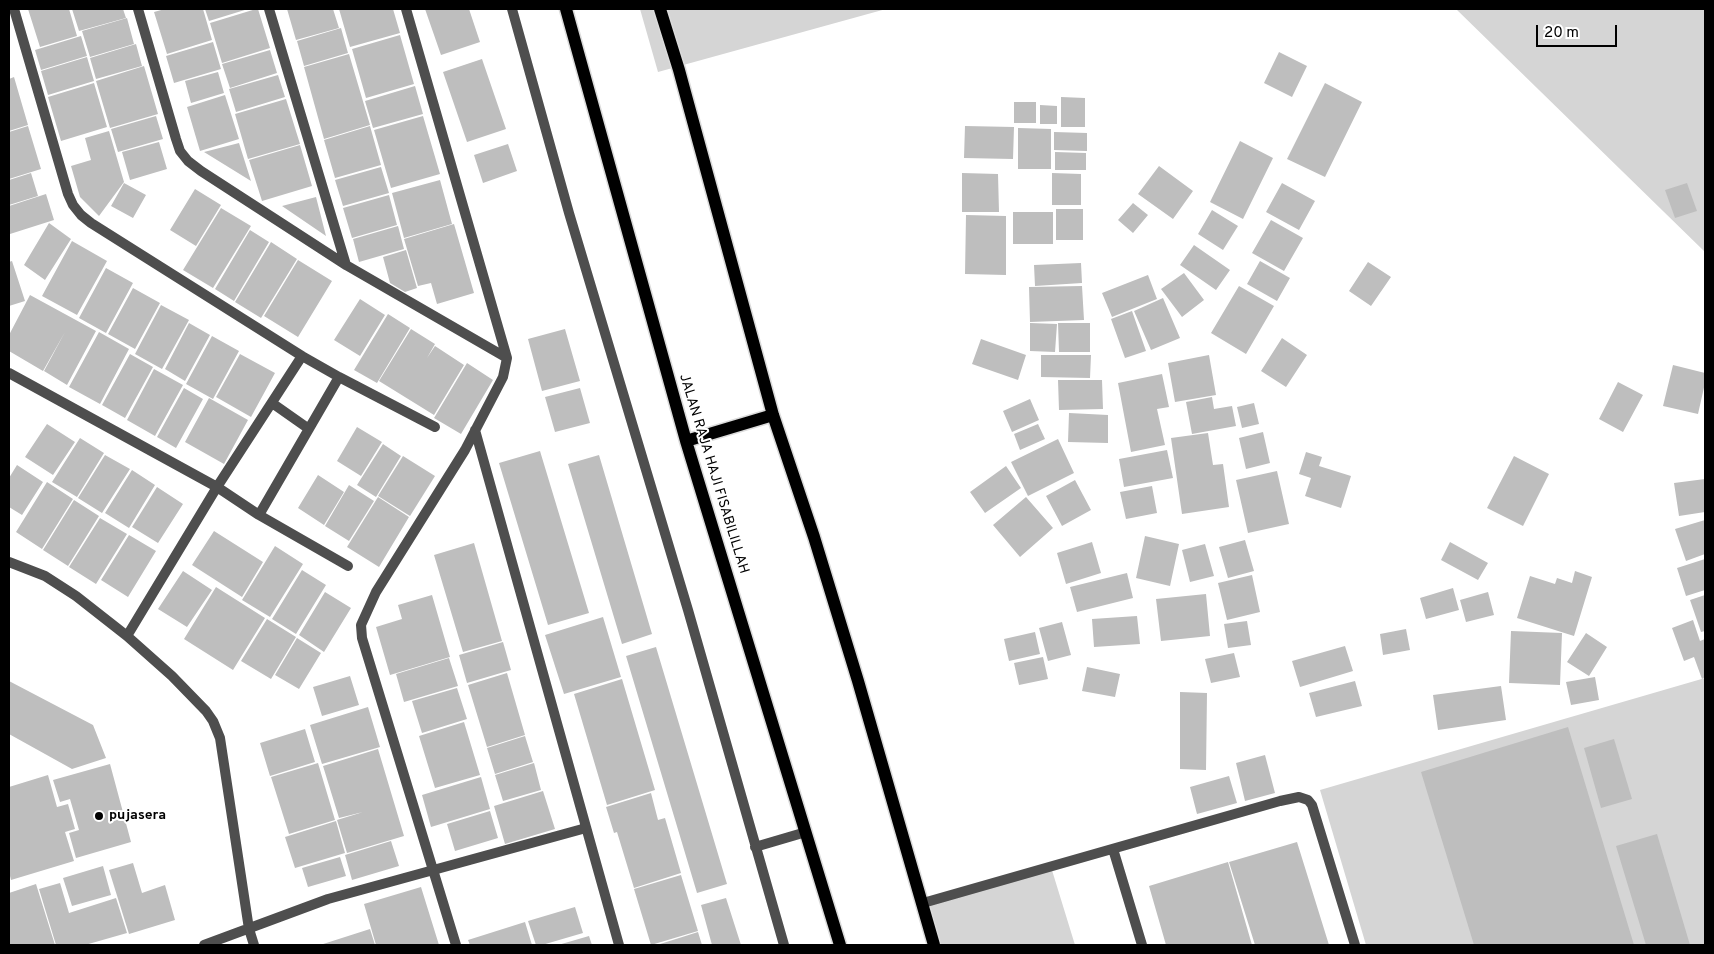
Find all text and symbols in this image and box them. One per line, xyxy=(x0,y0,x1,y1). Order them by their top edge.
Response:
scale bar xyxy=(1539,15,1620,47)
text: 20 m xyxy=(1544,24,1579,43)
street label: JALAN RAJA HAJI FISABILILLAH xyxy=(675,372,751,576)
place label: pujasera xyxy=(109,808,166,824)
marker: pujasera xyxy=(93,810,105,822)

